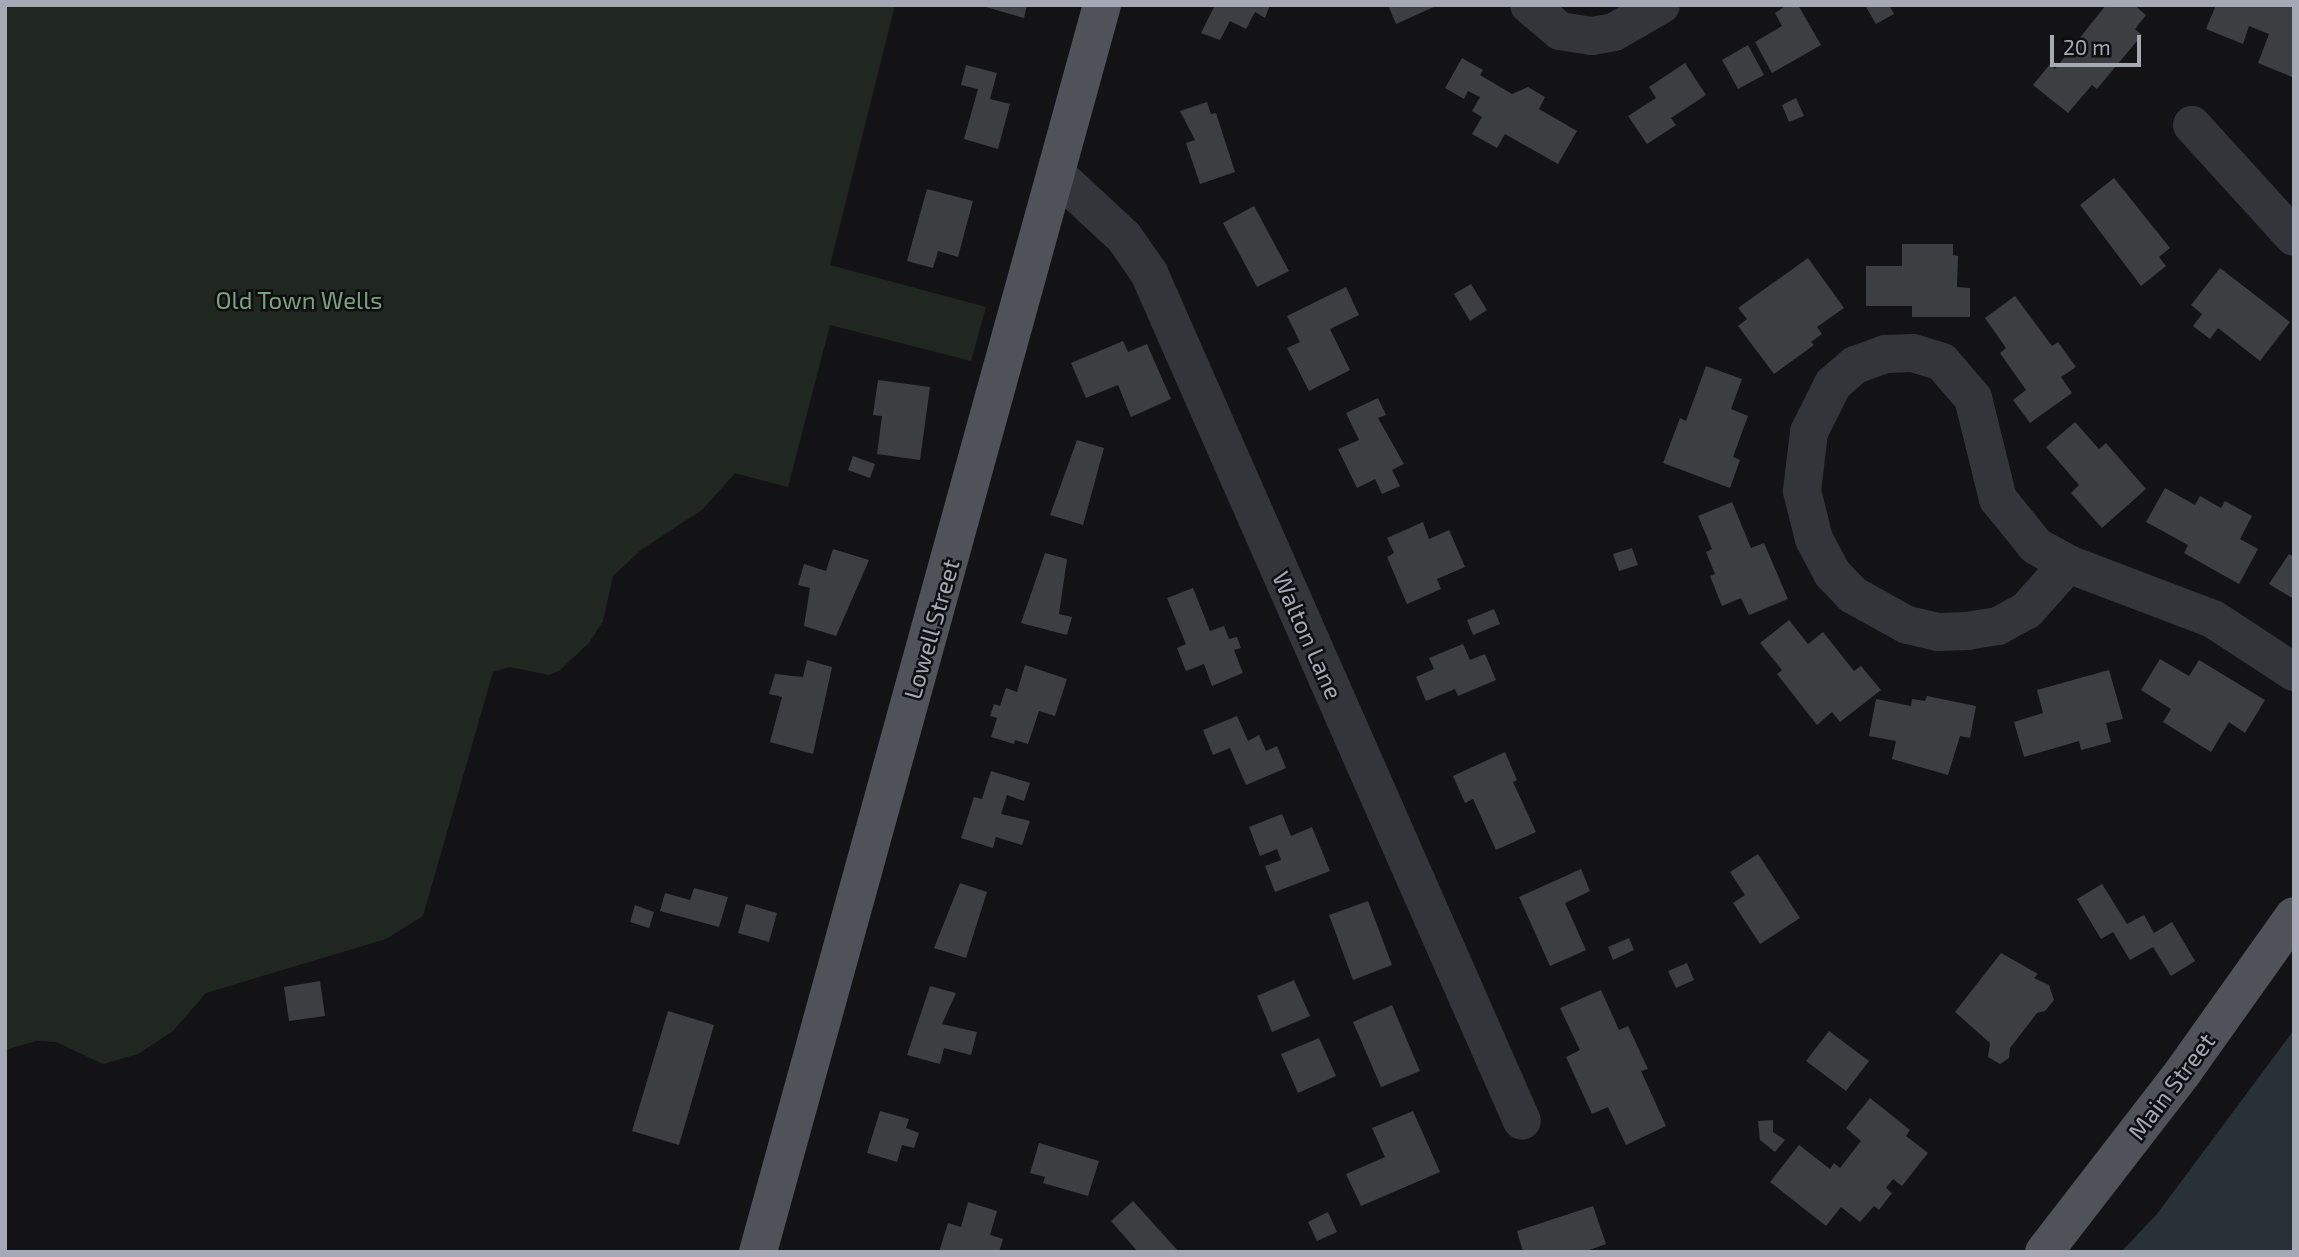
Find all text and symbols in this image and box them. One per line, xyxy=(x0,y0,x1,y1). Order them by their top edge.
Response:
scale bar xyxy=(2054,21,2145,65)
text: 20 m xyxy=(2063,34,2111,59)
park label: Old Town Wells xyxy=(215,286,383,314)
street label: Lowell Street xyxy=(897,555,965,703)
street label: Walton Lane xyxy=(1267,567,1349,703)
street label: Main Street xyxy=(2122,1027,2220,1145)

